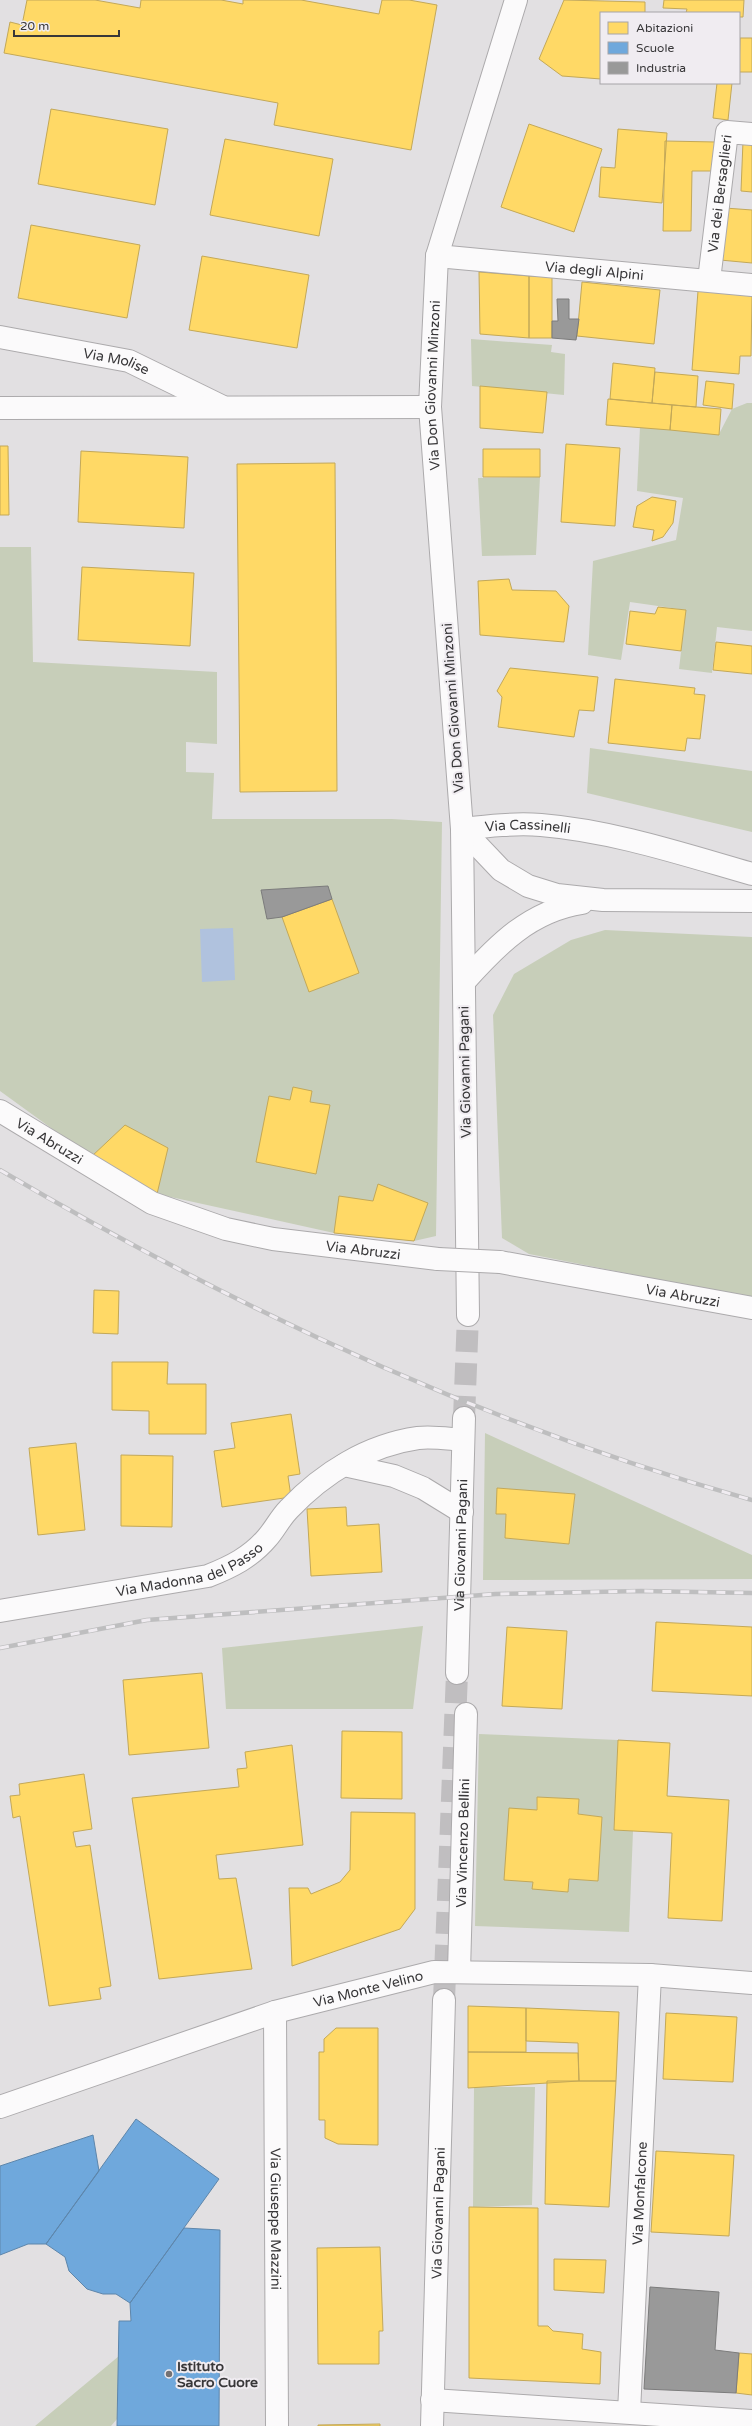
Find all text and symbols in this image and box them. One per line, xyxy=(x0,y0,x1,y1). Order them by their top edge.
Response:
scale bar xyxy=(14,12,119,38)
legend xyxy=(600,12,740,84)
text: 20 m xyxy=(20,19,49,33)
text: Abitazioni xyxy=(636,21,693,35)
text: Scuole xyxy=(636,41,674,55)
text: Industria xyxy=(636,61,686,75)
street label: Via dei Bersaglieri xyxy=(704,134,735,254)
street label: Via degli Alpini xyxy=(544,257,644,283)
street label: Via Don Giovanni Minzoni xyxy=(421,300,443,471)
street label: Via Molise xyxy=(82,344,152,378)
street label: Via Don Giovanni Minzoni xyxy=(439,622,467,794)
street label: Via Cassinelli xyxy=(484,816,572,837)
street label: Via Giovanni Pagani xyxy=(455,1006,475,1138)
street label: Via Abruzzi xyxy=(13,1114,86,1168)
street label: Via Abruzzi xyxy=(325,1237,402,1263)
street label: Via Abruzzi xyxy=(644,1280,721,1311)
street label: Via Giovanni Pagani xyxy=(450,1479,471,1611)
street label: Via Madonna del Passo xyxy=(115,1539,266,1600)
street label: Via Vincenzo Bellini xyxy=(452,1778,473,1908)
street label: Via Monte Velino xyxy=(311,1967,425,2011)
street label: Via Monfalcone xyxy=(629,2141,650,2245)
street label: Via Giovanni Pagani xyxy=(428,2147,448,2279)
street label: Via Giuseppe Mazzini xyxy=(267,2148,285,2290)
place label: Istituto Sacro Cuore xyxy=(177,2358,258,2391)
marker: Istituto Sacro Cuore xyxy=(164,2369,174,2379)

